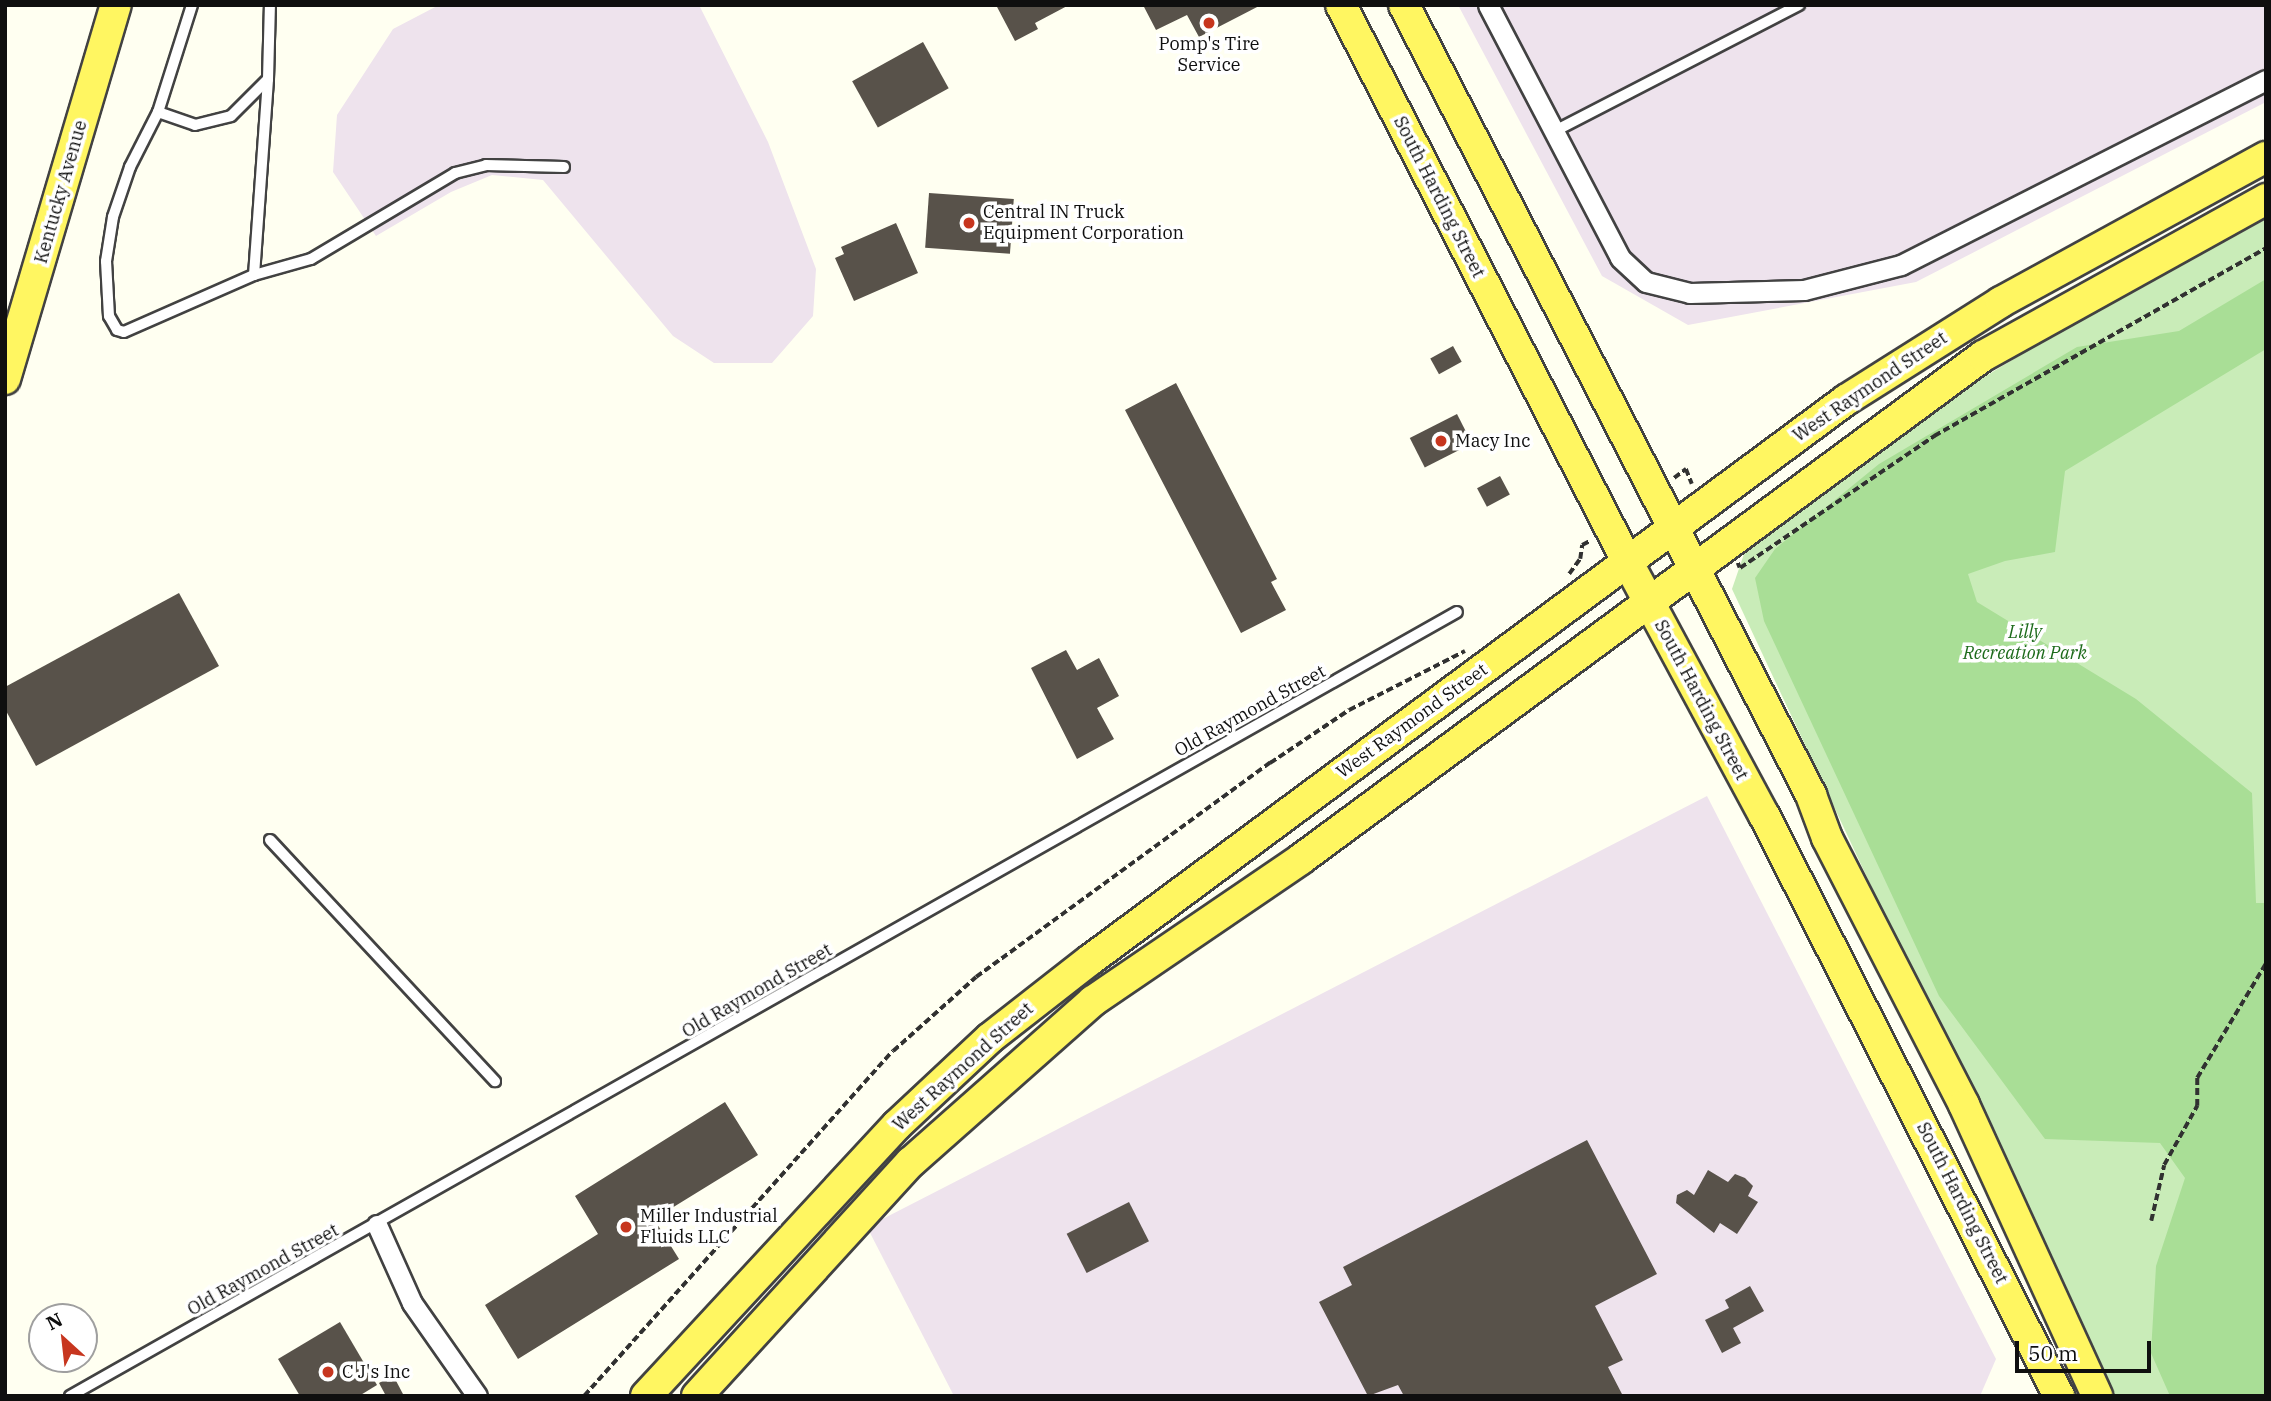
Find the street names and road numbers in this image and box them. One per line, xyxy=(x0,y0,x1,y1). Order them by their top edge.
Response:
street label: South Harding Street xyxy=(1389,113,1489,281)
street label: Kentucky Avenue xyxy=(30,118,92,266)
street label: West Raymond Street xyxy=(1789,327,1951,447)
street label: South Harding Street xyxy=(1650,616,1752,784)
street label: West Raymond Street xyxy=(1332,659,1492,783)
street label: Old Raymond Street xyxy=(1171,661,1329,761)
street label: Old Raymond Street xyxy=(678,939,836,1043)
street label: West Raymond Street xyxy=(888,998,1038,1136)
street label: South Harding Street xyxy=(1912,1119,2012,1287)
street label: Old Raymond Street xyxy=(184,1220,342,1320)

